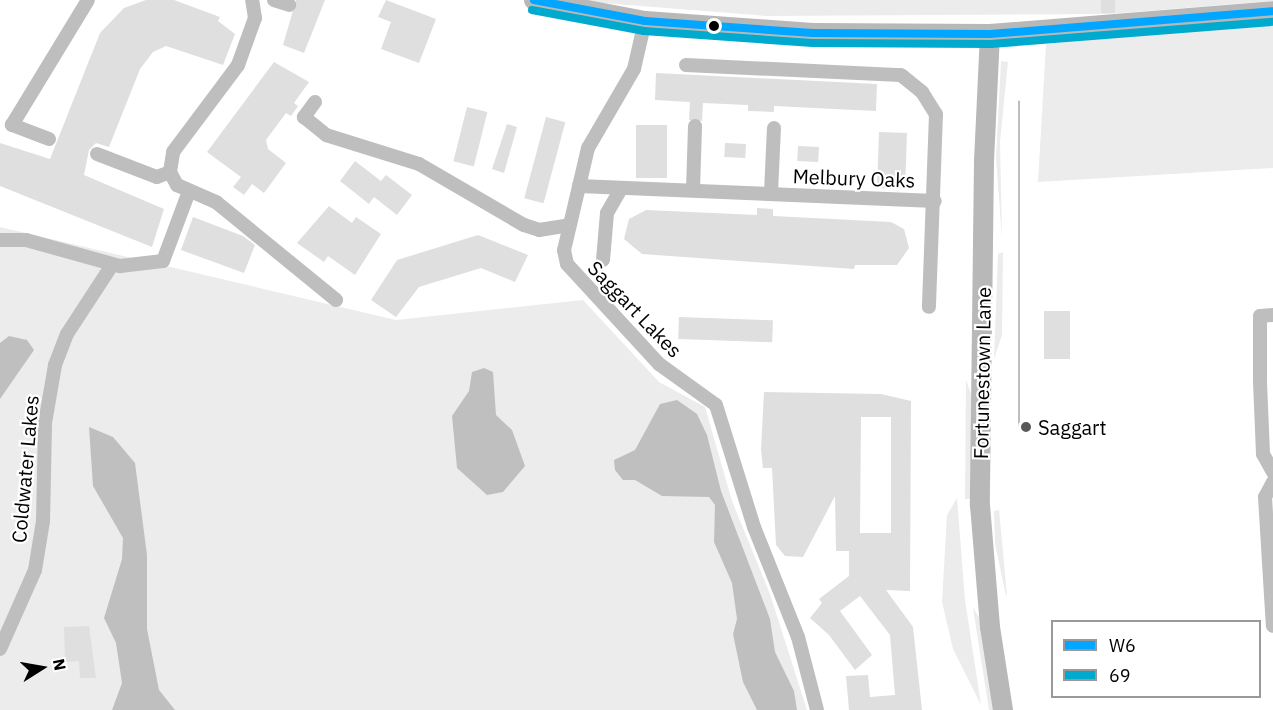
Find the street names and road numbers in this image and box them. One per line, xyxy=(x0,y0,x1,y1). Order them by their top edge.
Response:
street label: Melbury Oaks xyxy=(792,164,916,192)
street label: Saggart Lakes xyxy=(583,256,687,362)
street label: Fortunestown Lane xyxy=(968,287,996,459)
street label: Coldwater Lakes xyxy=(7,394,43,544)

